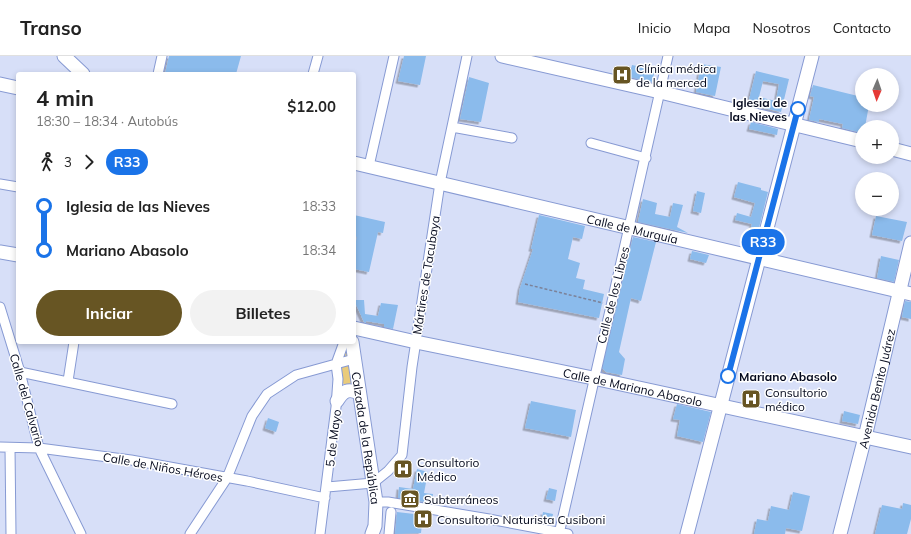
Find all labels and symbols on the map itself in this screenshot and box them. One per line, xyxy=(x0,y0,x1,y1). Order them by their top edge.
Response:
place label: Clínica médica de la merced xyxy=(636,61,716,90)
hospital icon: Clínica médica de la merced xyxy=(611,64,633,86)
north arrow xyxy=(855,68,899,112)
place label: Iglesia de las Nieves xyxy=(729,95,787,124)
marker: Iglesia de las Nieves xyxy=(790,101,806,117)
street label: Calle de Murguía xyxy=(585,211,680,246)
street label: Mártires de Tacubaya xyxy=(409,214,443,336)
line badge: R33 xyxy=(740,229,786,255)
street label: Calle de los Libres xyxy=(594,245,632,345)
street label: Avenida Benito Juárez xyxy=(855,327,898,450)
street label: Calle del Calvario xyxy=(7,352,47,448)
street label: Calle de Mariano Abasolo xyxy=(562,365,704,409)
marker: Mariano Abasolo xyxy=(720,368,736,384)
place label: Mariano Abasolo xyxy=(739,369,837,384)
street label: Calzada de la República xyxy=(349,371,384,505)
place label: Consultorio médico xyxy=(765,385,828,414)
hospital icon: Consultorio médico xyxy=(740,388,762,410)
street label: 5 de Mayo xyxy=(322,408,344,468)
street label: Calle de Niños Héroes xyxy=(102,449,224,485)
place label: Consultorio Médico xyxy=(417,455,480,484)
hospital icon: Consultorio Médico xyxy=(392,458,414,480)
museum icon: Subterráneos xyxy=(399,488,421,510)
place label: Subterráneos xyxy=(424,492,499,507)
hospital icon: Consultorio Naturista Cusiboni xyxy=(412,508,434,530)
place label: Consultorio Naturista Cusiboni xyxy=(437,512,605,527)

